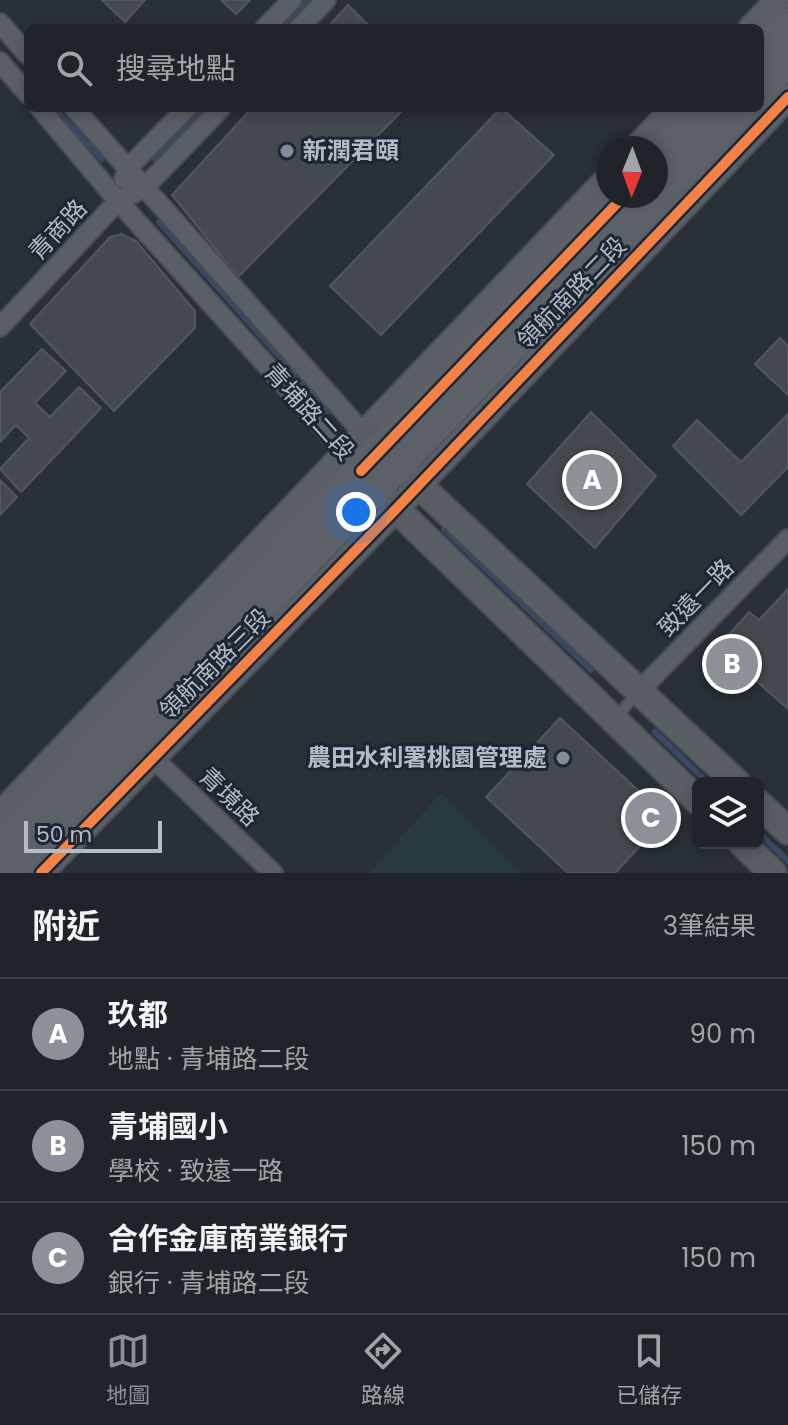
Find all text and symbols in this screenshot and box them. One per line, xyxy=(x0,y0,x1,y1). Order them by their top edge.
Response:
search box xyxy=(24,24,764,112)
icon: search xyxy=(52,46,96,90)
text: 搜尋地點 xyxy=(116,47,236,90)
place label: 新潤君頤 xyxy=(303,134,399,167)
north arrow xyxy=(596,136,668,208)
marker: 新潤君頤 xyxy=(278,142,296,160)
street label: 青商路 xyxy=(21,192,94,267)
street label: 領航南路二段 xyxy=(510,229,634,356)
street label: 青埔路二段 xyxy=(257,356,362,467)
pin: A xyxy=(566,450,618,510)
your location xyxy=(336,492,376,532)
street label: 致遠一路 xyxy=(650,552,741,644)
street label: 領航南路三段 xyxy=(152,601,277,726)
pin: B xyxy=(706,634,758,694)
place label: 農田水利署桃園管理處 xyxy=(307,741,547,774)
marker: 農田水利署桃園管理處 xyxy=(554,749,572,767)
street label: 青境路 xyxy=(192,760,267,834)
map controls xyxy=(692,777,764,849)
button: layers xyxy=(692,777,764,849)
pin: C xyxy=(625,788,677,848)
scale bar xyxy=(24,817,162,853)
text: 50 m xyxy=(36,819,92,850)
text: 附近 xyxy=(32,902,100,950)
text: 3筆結果 xyxy=(663,908,756,944)
text: 玖都 xyxy=(108,993,168,1036)
text: A xyxy=(48,1016,68,1052)
text: 90 m xyxy=(690,1016,756,1052)
text: 地點 · 青埔路二段 xyxy=(108,1041,309,1077)
text: 青埔國小 xyxy=(108,1105,228,1148)
text: B xyxy=(49,1128,67,1164)
text: 150 m xyxy=(681,1128,756,1164)
text: 學校 · 致遠一路 xyxy=(108,1153,283,1189)
text: 合作金庫商業銀行 xyxy=(108,1217,348,1260)
text: C xyxy=(48,1240,68,1276)
text: 150 m xyxy=(681,1240,756,1276)
text: 銀行 · 青埔路二段 xyxy=(108,1265,309,1301)
tab: 地圖 xyxy=(106,1329,150,1412)
tab: 路線 xyxy=(361,1329,405,1412)
tab: 已儲存 xyxy=(616,1329,682,1412)

